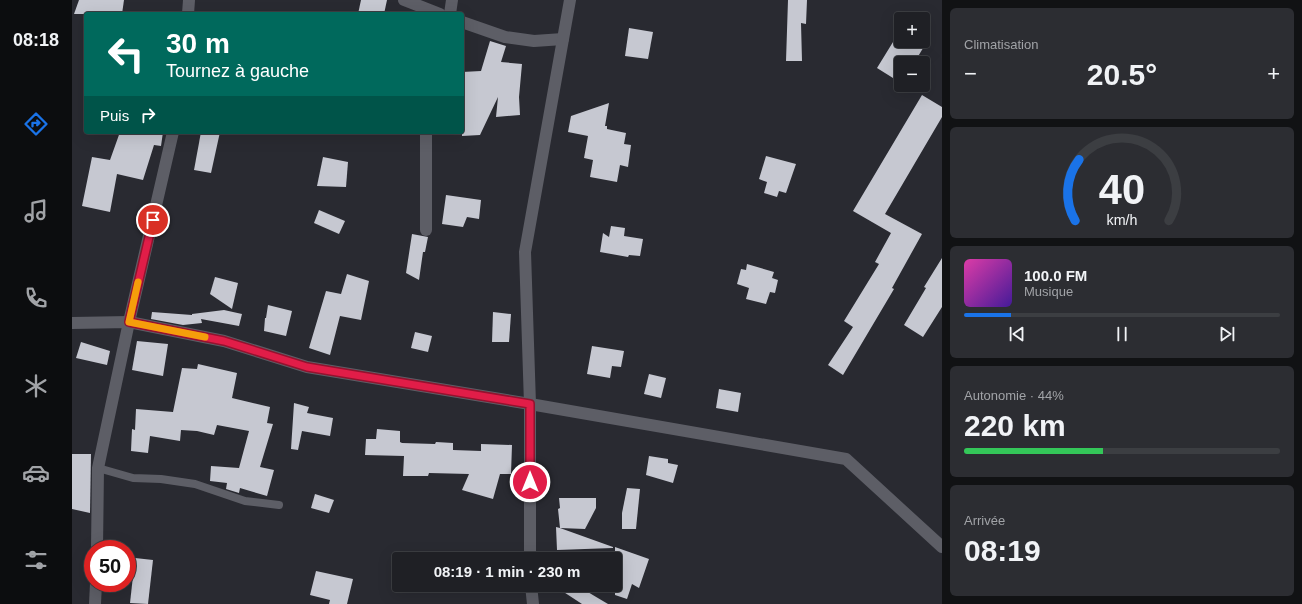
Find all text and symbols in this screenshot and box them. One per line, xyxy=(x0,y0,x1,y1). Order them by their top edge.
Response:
map controls xyxy=(894,12,930,92)
button: + xyxy=(894,12,930,48)
icon: left xyxy=(100,28,152,80)
text: 30 m xyxy=(166,28,230,59)
text: 08:18 xyxy=(13,30,59,50)
text: Climatisation xyxy=(964,37,1038,52)
button: − xyxy=(894,56,930,92)
text: 20.5° xyxy=(1087,58,1157,91)
text: Tournez à gauche xyxy=(166,61,309,81)
text: − xyxy=(964,61,977,86)
text: + xyxy=(1267,61,1280,86)
icon: right xyxy=(137,104,159,126)
text: Puis xyxy=(100,107,129,124)
icon: directions xyxy=(22,110,50,138)
text: 40 xyxy=(1099,166,1145,213)
icon: music xyxy=(22,197,50,225)
pin xyxy=(136,203,170,237)
icon: arrive xyxy=(142,209,164,231)
text: km/h xyxy=(1107,211,1138,227)
text: 100.0 FM xyxy=(1024,267,1087,284)
icon: phone xyxy=(22,284,50,312)
text: Musique xyxy=(1024,284,1073,299)
icon: previous xyxy=(1006,323,1028,345)
icon: pause xyxy=(1111,323,1133,345)
icon: next xyxy=(1216,323,1238,345)
icon: climate xyxy=(22,372,50,400)
text: Autonomie · 44% xyxy=(964,388,1064,403)
text: 220 km xyxy=(964,409,1066,442)
icon: car xyxy=(22,459,50,487)
position arrow xyxy=(509,461,551,503)
text: Arrivée xyxy=(964,513,1005,528)
text: 08:19 xyxy=(964,534,1041,567)
speed limit sign: 50 xyxy=(84,540,136,592)
icon: filters xyxy=(22,546,50,574)
text: 08:19 · 1 min · 230 m xyxy=(434,563,580,580)

